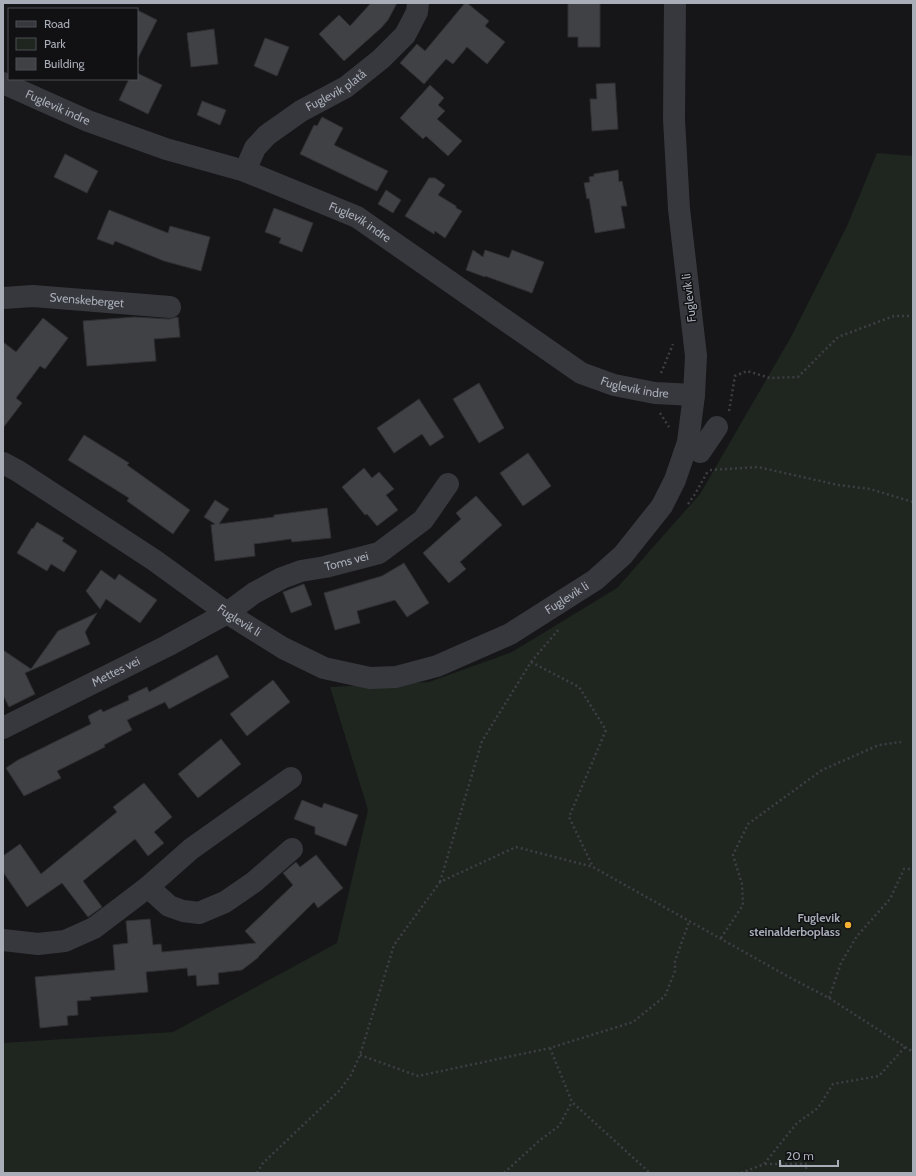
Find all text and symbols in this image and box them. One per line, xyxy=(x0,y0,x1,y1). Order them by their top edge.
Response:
legend xyxy=(8,8,138,80)
text: Road xyxy=(44,16,70,31)
text: Park xyxy=(44,36,66,51)
text: Building xyxy=(44,56,86,71)
street label: Fuglevik platå xyxy=(303,66,369,114)
street label: Fuglevik indre xyxy=(23,86,93,128)
street label: Fuglevik indre xyxy=(327,198,394,245)
street label: Fuglevik li xyxy=(678,273,699,323)
street label: Svenskeberget xyxy=(49,289,125,310)
street label: Fuglevik indre xyxy=(599,373,669,401)
street label: Toms vei xyxy=(323,548,370,574)
street label: Fuglevik li xyxy=(542,578,591,617)
street label: Fuglevik li xyxy=(215,601,264,639)
street label: Mettes vei xyxy=(89,653,142,690)
place label: Fuglevik steinalderboplass xyxy=(749,910,840,939)
marker: Fuglevik steinalderboplass xyxy=(843,920,853,930)
scale bar xyxy=(780,1142,838,1168)
text: 20 m xyxy=(786,1148,814,1163)

